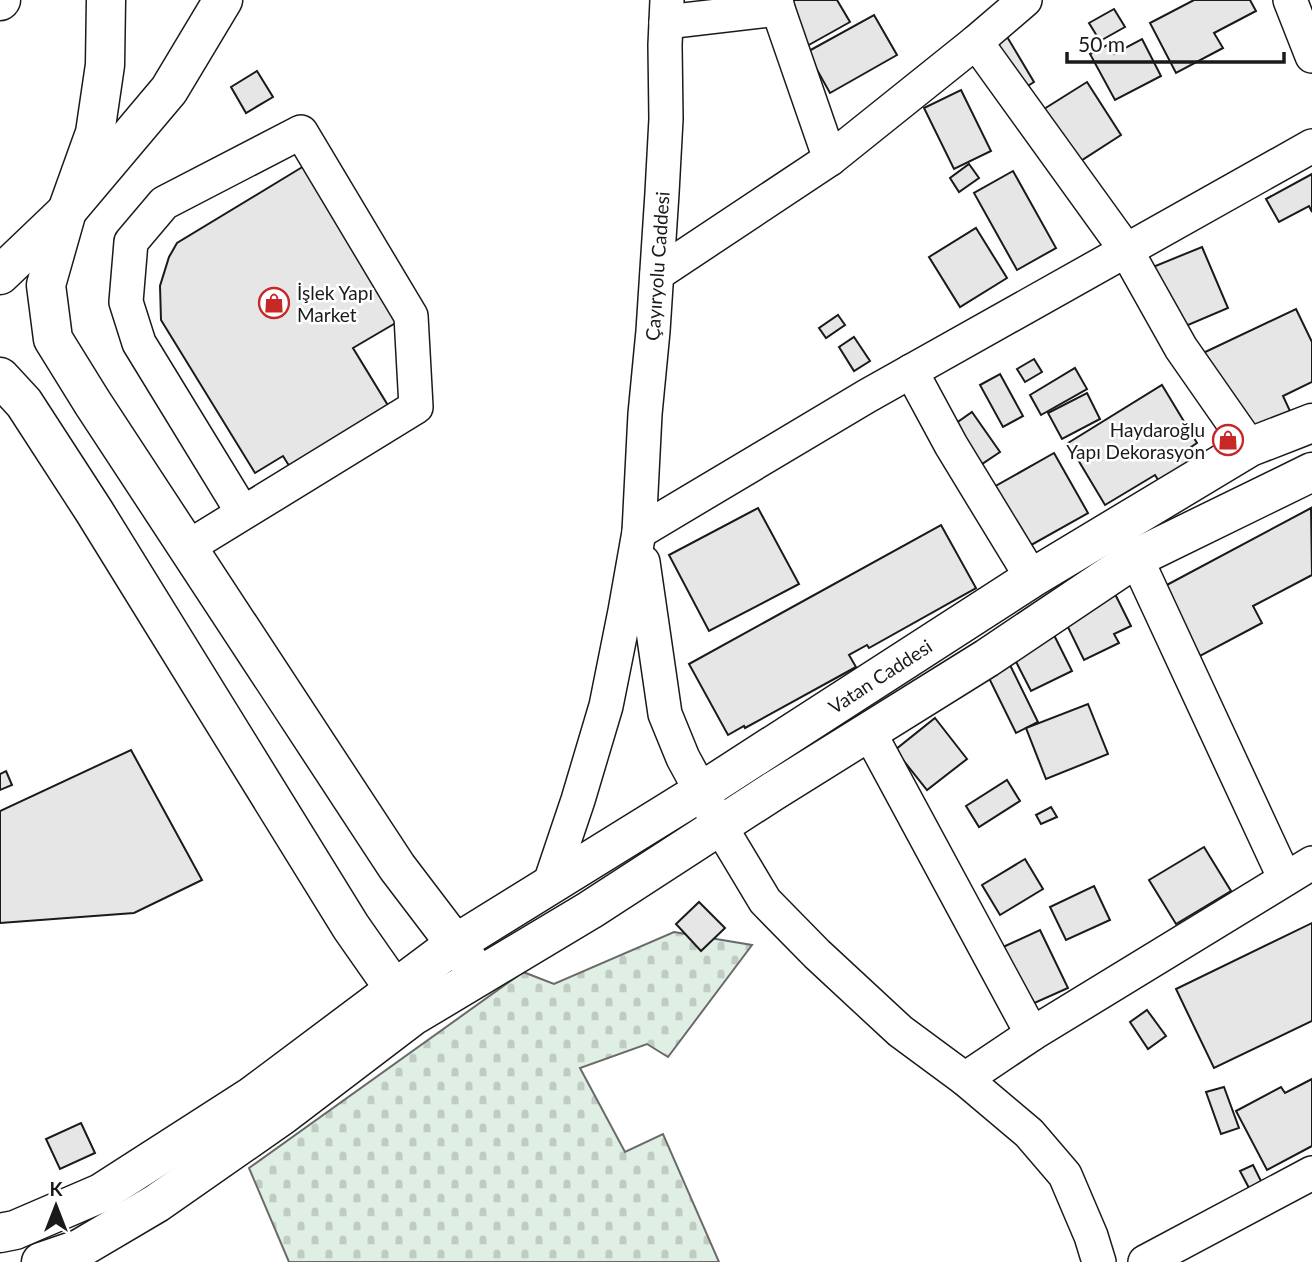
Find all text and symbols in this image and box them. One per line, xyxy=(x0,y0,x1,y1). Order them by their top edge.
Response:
scale bar xyxy=(1067,21,1284,65)
text: 50 m xyxy=(1078,31,1125,56)
street label: Çayıryolu Caddesi xyxy=(640,191,674,341)
place label: İşlek Yapı Market xyxy=(297,281,373,326)
shop icon: İşlek Yapı Market xyxy=(257,286,291,320)
place label: Haydaroğlu Yapı Dekorasyon xyxy=(1066,418,1205,463)
shop icon: Haydaroğlu Yapı Dekorasyon xyxy=(1211,423,1245,457)
street label: Vatan Caddesi xyxy=(824,634,936,718)
north arrow xyxy=(21,1171,91,1241)
text: K xyxy=(49,1177,63,1200)

